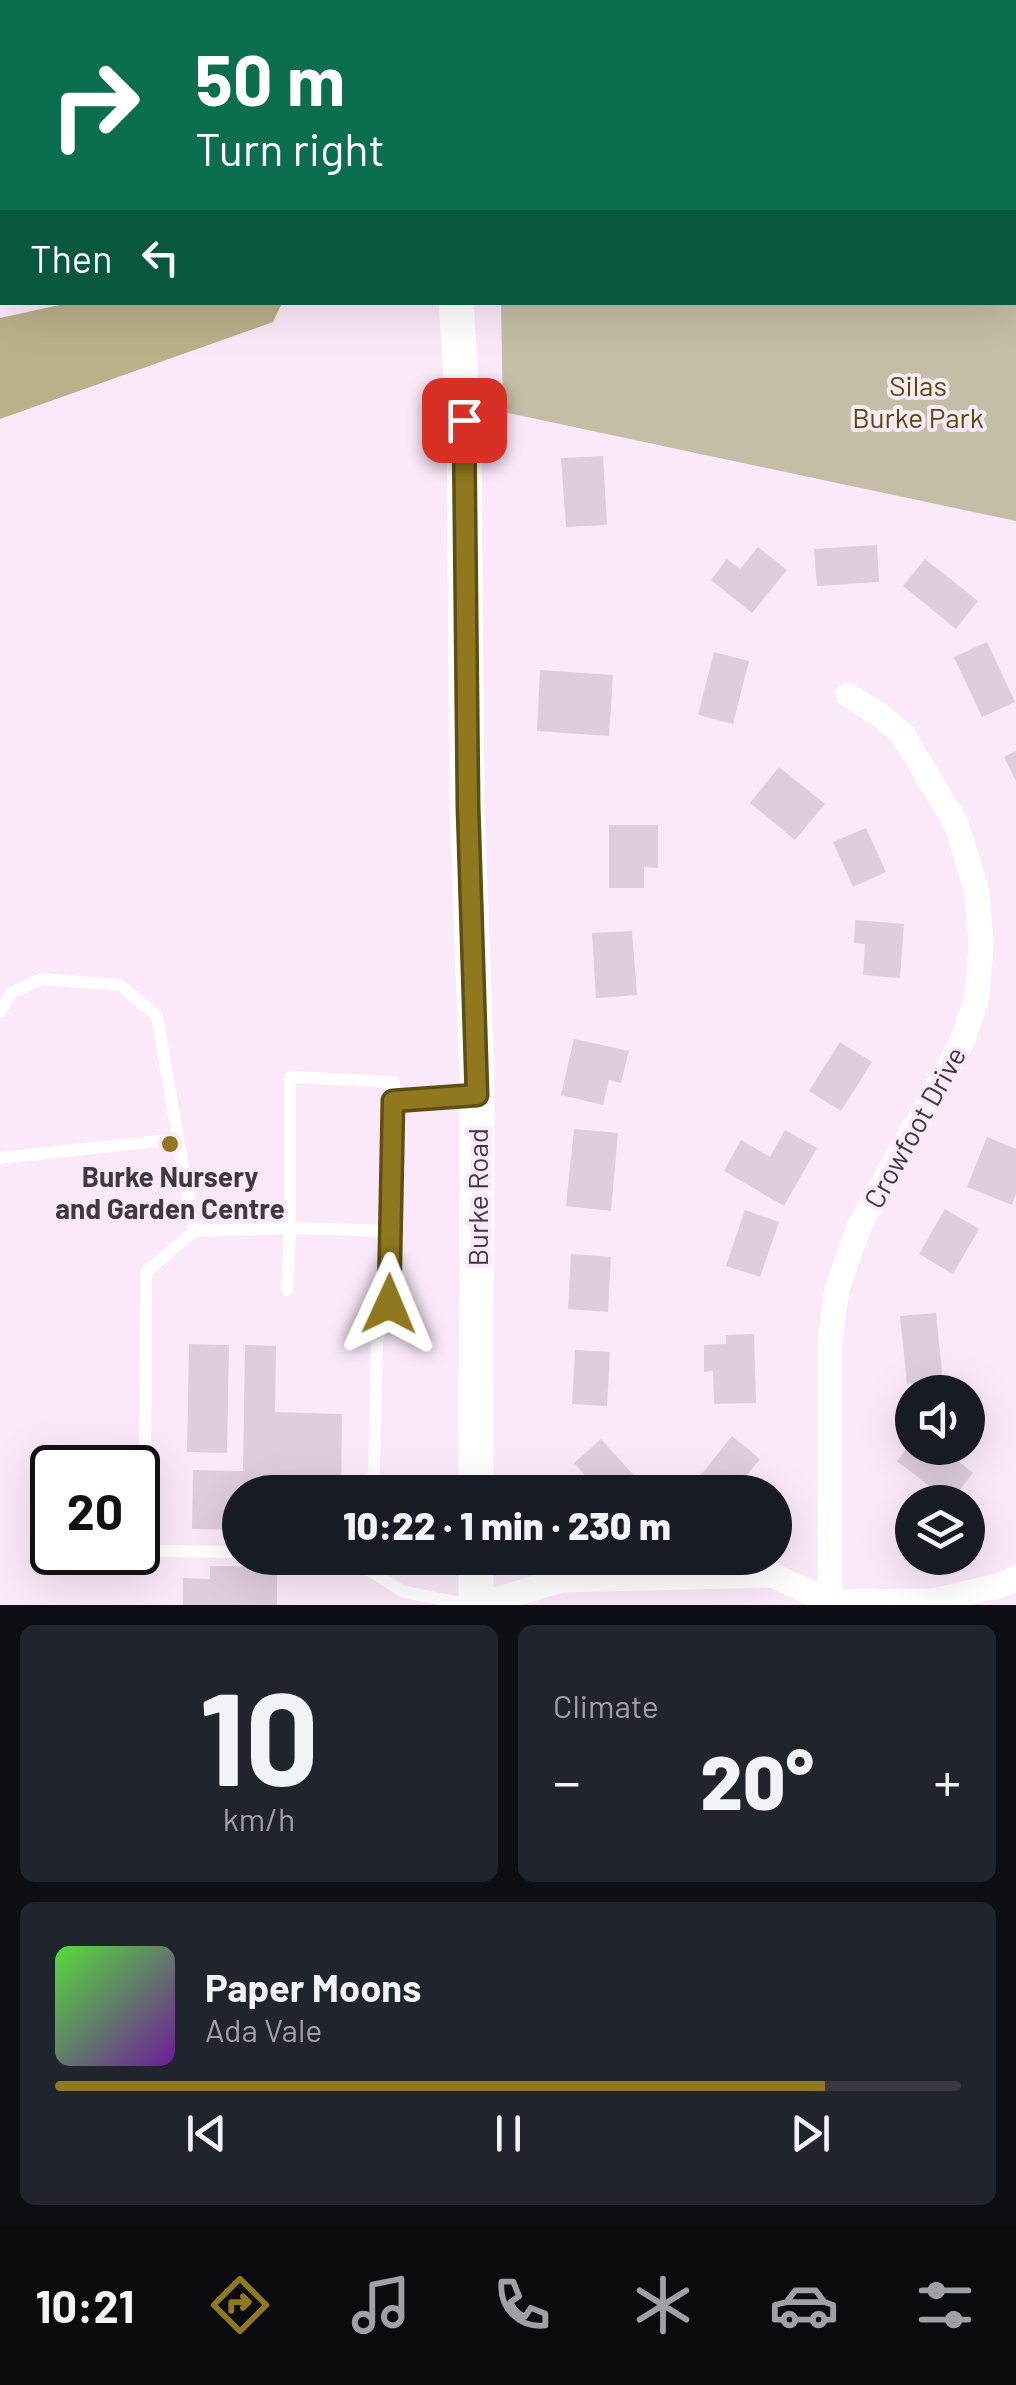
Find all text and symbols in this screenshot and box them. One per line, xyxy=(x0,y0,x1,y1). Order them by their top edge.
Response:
text: 50 m xyxy=(195,36,345,120)
icon: right xyxy=(30,40,160,170)
text: Turn right xyxy=(195,121,385,175)
icon: left xyxy=(133,230,188,285)
text: Then xyxy=(30,235,113,281)
park label: Silas Burke Park xyxy=(852,368,984,434)
pin xyxy=(422,378,507,463)
icon: arrive xyxy=(437,393,492,448)
street label: Crowfoot Drive xyxy=(856,1040,972,1214)
street label: Burke Road xyxy=(460,1128,494,1266)
marker: Burke Nursery and Garden Centre xyxy=(159,1133,181,1155)
place label: Burke Nursery and Garden Centre xyxy=(55,1159,285,1225)
position arrow xyxy=(337,1252,441,1356)
map controls xyxy=(895,1375,985,1575)
button: sound xyxy=(895,1375,985,1465)
speed limit sign: 20 xyxy=(30,1445,160,1575)
button: layers xyxy=(895,1485,985,1575)
text: 10:22 · 1 min · 230 m xyxy=(343,1502,671,1548)
text: 10 xyxy=(199,1656,319,1812)
text: Climate xyxy=(553,1686,659,1724)
text: 20° xyxy=(700,1735,814,1825)
text: − xyxy=(553,1747,581,1813)
text: + xyxy=(933,1747,961,1813)
text: km/h xyxy=(223,1799,295,1837)
text: Paper Moons xyxy=(205,1964,421,2010)
text: Ada Vale xyxy=(205,2010,322,2048)
icon: previous xyxy=(179,2106,234,2161)
icon: pause xyxy=(481,2106,536,2161)
icon: next xyxy=(783,2106,838,2161)
icon: directions xyxy=(205,2270,275,2340)
icon: music xyxy=(346,2270,416,2340)
icon: phone xyxy=(487,2270,557,2340)
icon: climate xyxy=(628,2270,698,2340)
icon: car xyxy=(769,2270,839,2340)
icon: filters xyxy=(910,2270,980,2340)
text: 10:21 xyxy=(36,2278,134,2332)

